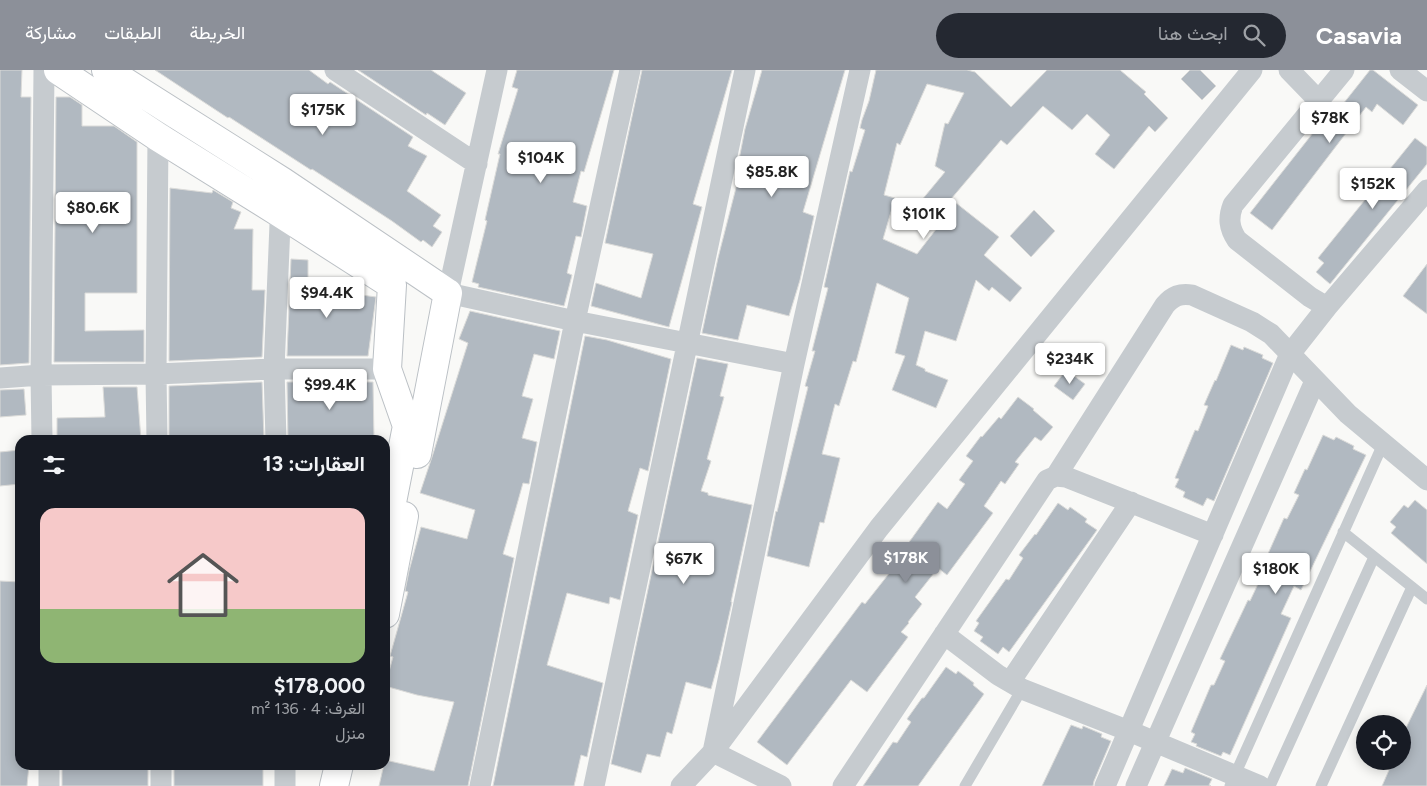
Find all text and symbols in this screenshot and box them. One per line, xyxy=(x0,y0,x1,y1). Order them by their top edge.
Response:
search box xyxy=(936,13,1286,58)
icon: search xyxy=(1240,21,1268,49)
text: Casavia xyxy=(1316,21,1402,50)
text: مشاركة xyxy=(25,22,76,44)
text: الطبقات xyxy=(104,22,161,44)
text: الخريطة xyxy=(189,22,245,44)
text: ابحث هنا xyxy=(1158,22,1228,45)
pin: $175K xyxy=(288,93,358,136)
text: $175K xyxy=(301,100,345,119)
pin: $78K xyxy=(1300,102,1360,144)
text: $78K xyxy=(1311,108,1349,127)
pin: $104K xyxy=(506,142,576,184)
text: $104K xyxy=(518,148,564,167)
pin: $85.8K xyxy=(731,156,813,198)
text: $85.8K xyxy=(746,162,798,181)
pin: $152K xyxy=(1338,168,1408,210)
text: $152K xyxy=(1351,174,1395,193)
pin: $80.6K xyxy=(52,191,134,234)
text: $80.6K xyxy=(67,198,119,217)
pin: $101K xyxy=(889,198,959,240)
text: $101K xyxy=(902,204,946,223)
pin: $94.4K xyxy=(286,276,368,319)
text: $94.4K xyxy=(300,283,354,302)
pin: $234K xyxy=(1035,342,1105,385)
text: $234K xyxy=(1046,349,1094,368)
pin: $99.4K xyxy=(289,368,371,411)
text: $99.4K xyxy=(304,375,356,394)
icon: filters xyxy=(40,451,68,479)
text: العقارات: 13 xyxy=(263,451,365,476)
icon: home xyxy=(158,540,248,630)
pin: $67K xyxy=(654,542,714,585)
pin: $178K xyxy=(871,542,941,584)
text: $178K xyxy=(884,548,928,567)
text: $67K xyxy=(665,549,703,568)
pin: $180K xyxy=(1241,552,1311,595)
text: $180K xyxy=(1253,559,1299,578)
text: $178,000 xyxy=(274,673,365,698)
text: الغرف: 4 · 136 m² xyxy=(251,699,365,718)
map controls xyxy=(1356,715,1411,770)
button: locate xyxy=(1356,715,1411,770)
text: منزل xyxy=(335,724,365,743)

